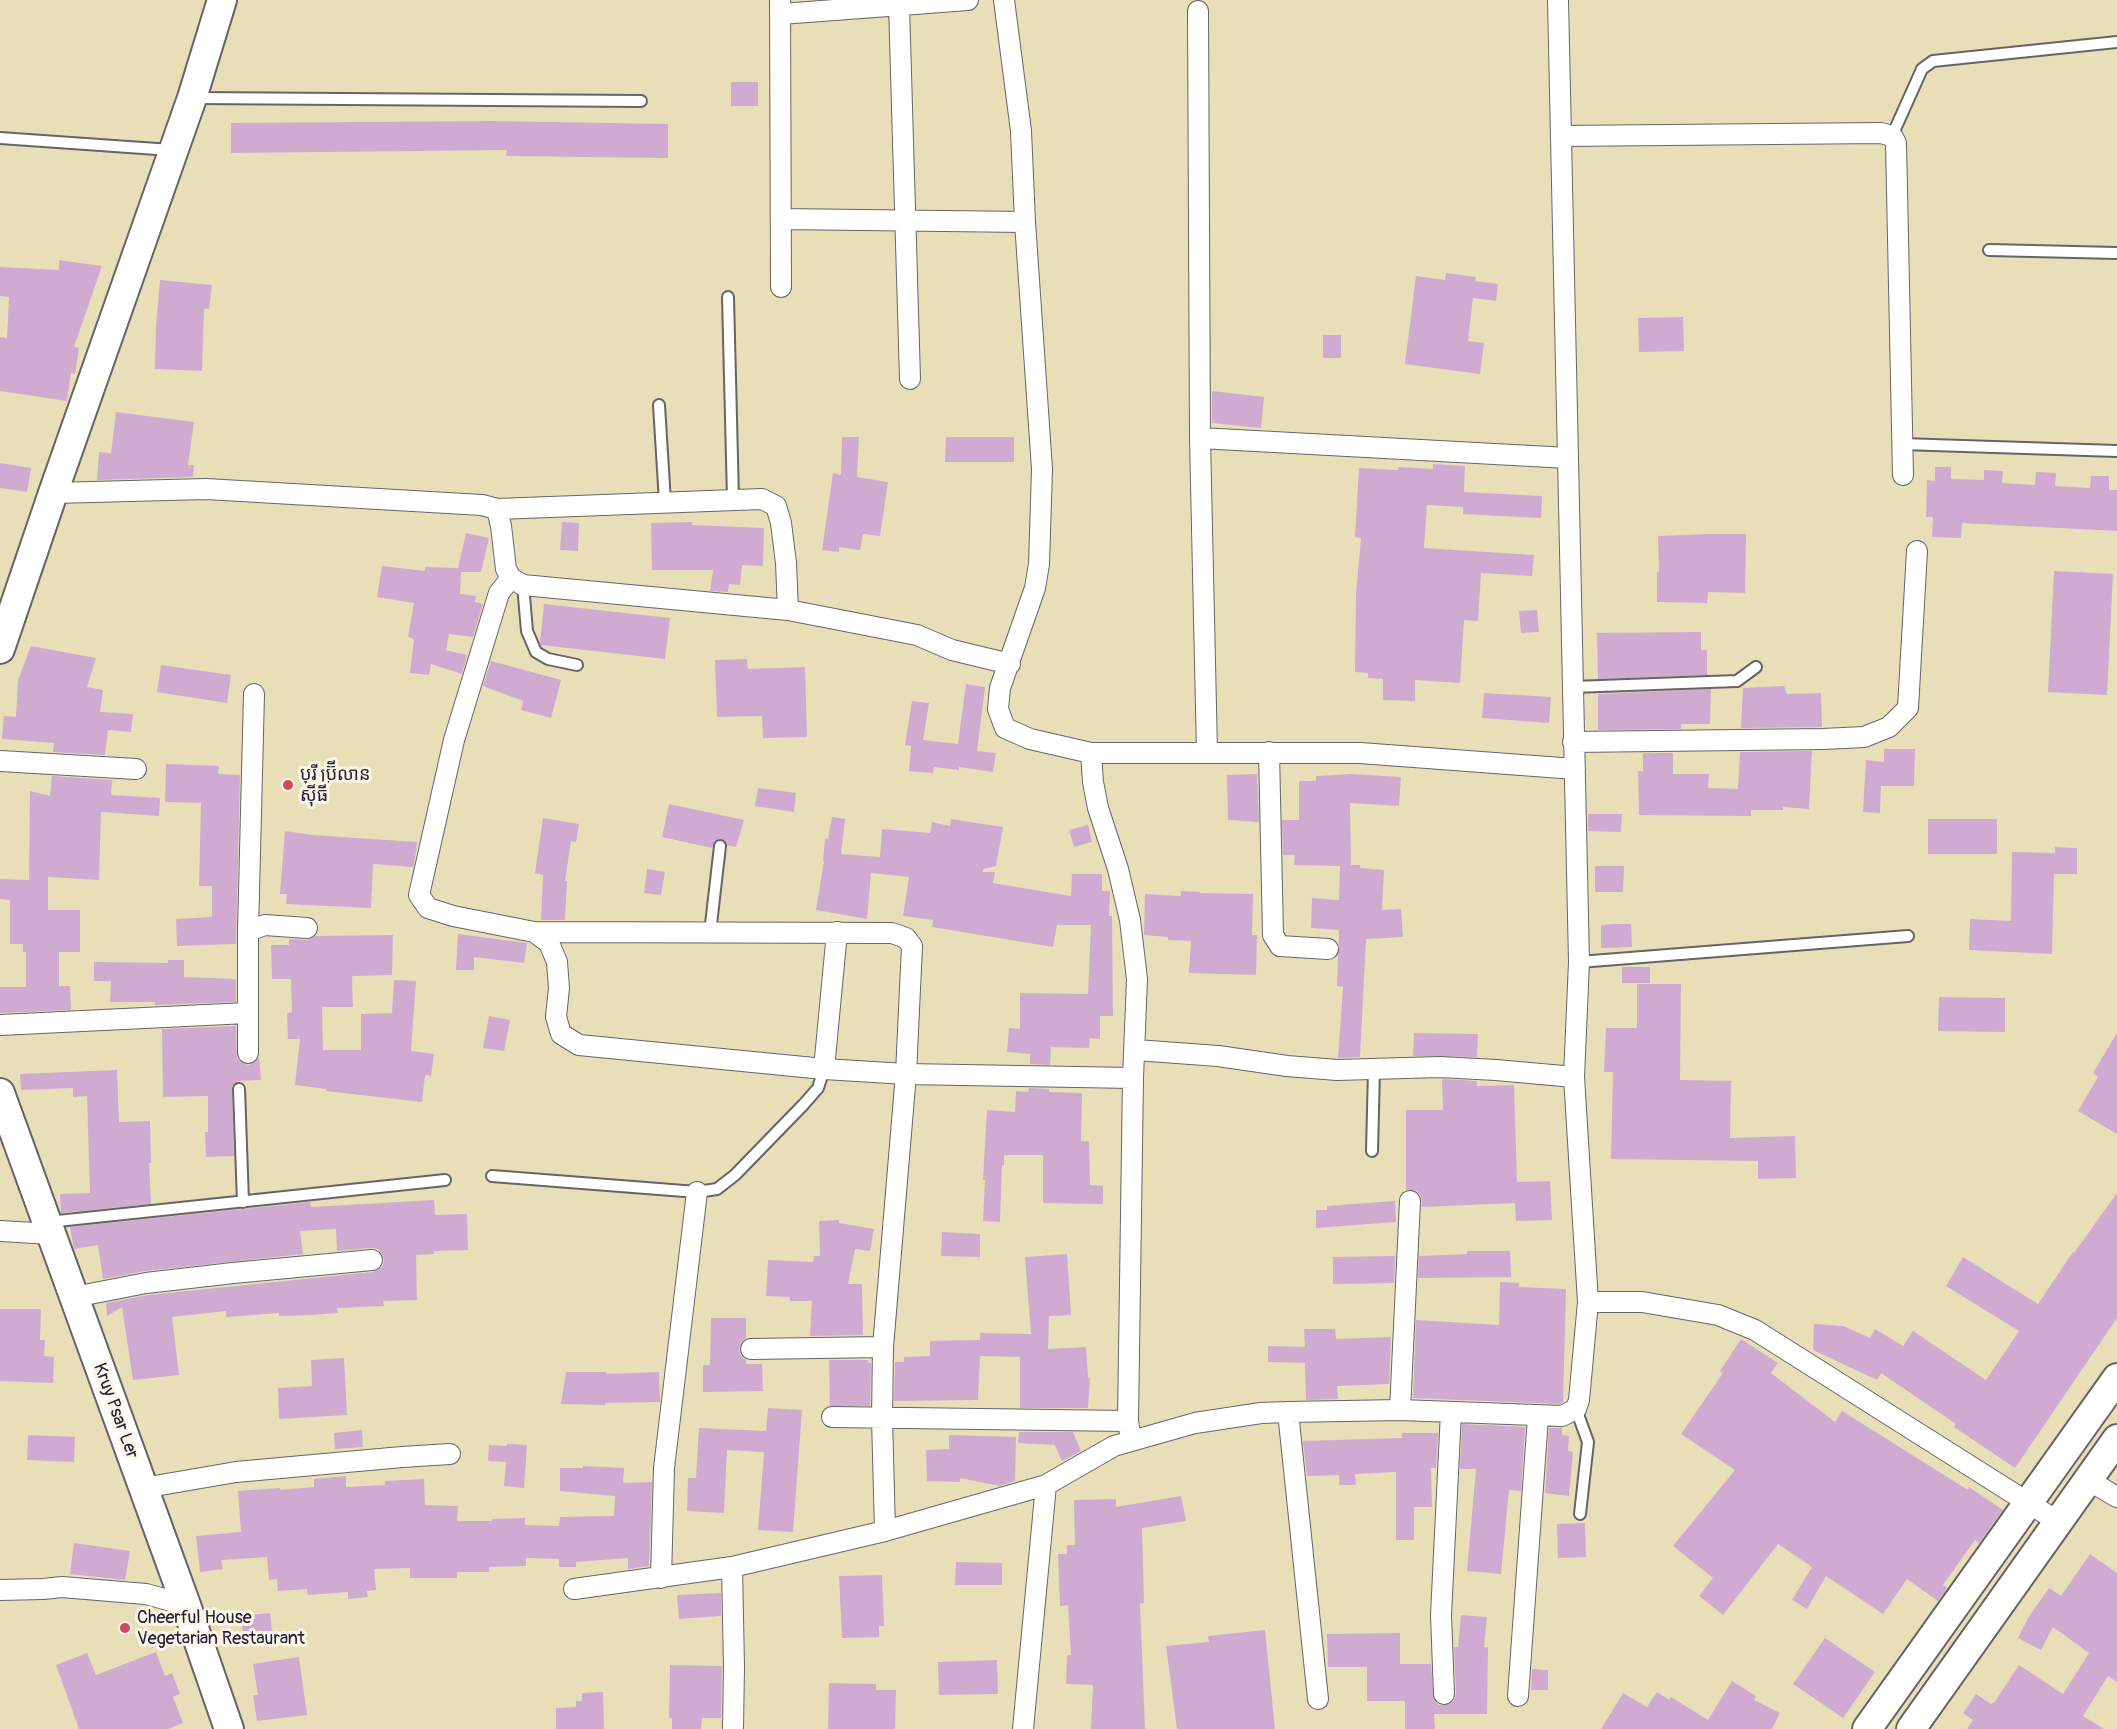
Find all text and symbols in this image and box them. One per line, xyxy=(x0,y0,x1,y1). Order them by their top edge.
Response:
place label: បុរី ប្រ៊ីលាន សុីធី xyxy=(300,764,370,806)
marker: បុរី ប្រ៊ីលាន សុីធី xyxy=(281,778,295,792)
street label: Kruy Psar Ler xyxy=(88,1360,142,1462)
place label: Cheerful House Vegetarian Restaurant xyxy=(137,1607,305,1650)
marker: Cheerful House Vegetarian Restaurant xyxy=(118,1621,132,1635)

